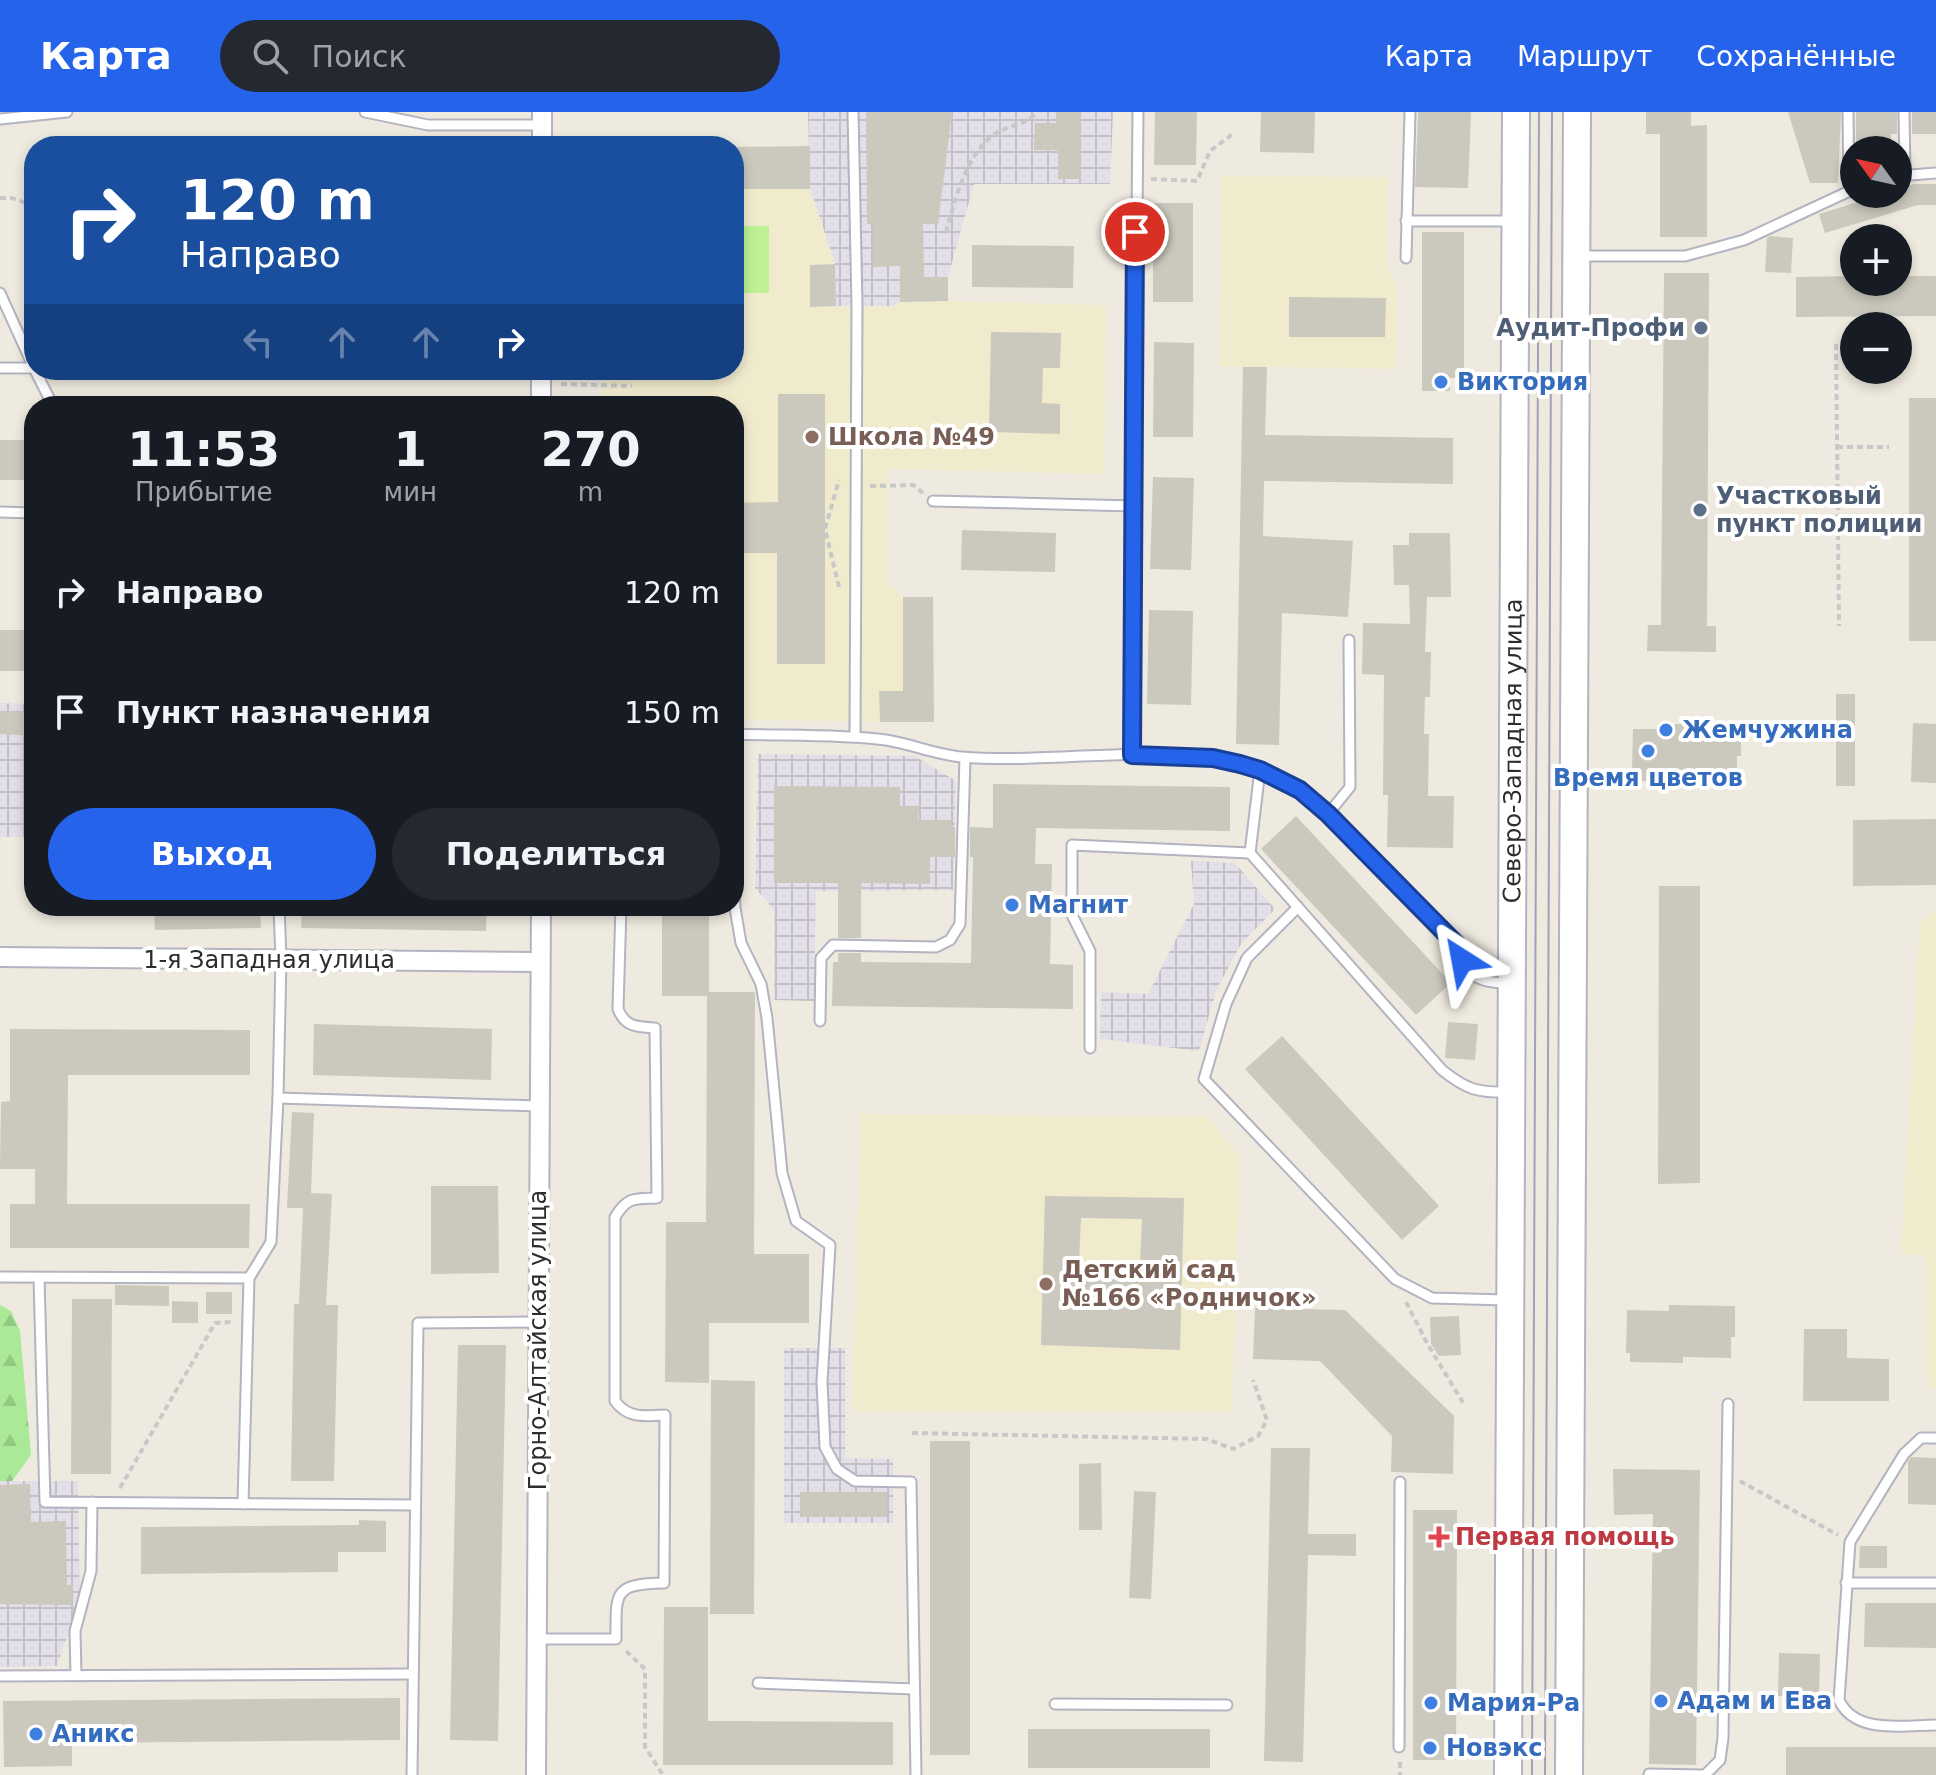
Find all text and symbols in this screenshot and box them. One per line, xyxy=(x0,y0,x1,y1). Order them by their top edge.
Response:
search box xyxy=(220,20,780,92)
text: Карта xyxy=(40,34,172,78)
icon: search xyxy=(248,34,292,78)
text: Поиск xyxy=(312,39,407,74)
text: Карта xyxy=(1385,40,1473,73)
text: Маршрут xyxy=(1517,40,1652,73)
text: Сохранённые xyxy=(1696,40,1896,73)
north arrow xyxy=(1840,136,1912,208)
map controls xyxy=(1840,136,1912,384)
text: 120 m xyxy=(180,167,375,232)
icon: right xyxy=(48,168,152,272)
pin xyxy=(1101,198,1169,266)
icon: arrive xyxy=(1113,210,1157,254)
button: + xyxy=(1840,224,1912,296)
text: Направо xyxy=(180,234,341,275)
button: − xyxy=(1840,312,1912,384)
place label: Аудит-Профи xyxy=(1496,314,1685,342)
marker: Аудит-Профи xyxy=(1692,319,1710,337)
icon: left xyxy=(236,320,280,364)
icon: ahead xyxy=(320,320,364,364)
icon: ahead xyxy=(404,320,448,364)
icon: right xyxy=(488,320,532,364)
place label: Виктория xyxy=(1457,368,1588,396)
marker: Виктория xyxy=(1432,373,1450,391)
text: 11:53 xyxy=(127,421,280,477)
text: 1 xyxy=(394,421,427,477)
text: 270 xyxy=(540,421,641,477)
place label: Школа №49 xyxy=(828,423,995,451)
marker: Школа №49 xyxy=(803,428,821,446)
text: Прибытие xyxy=(135,477,273,507)
text: мин xyxy=(384,477,437,507)
text: m xyxy=(578,477,603,507)
place label: Участковый пункт полиции xyxy=(1716,482,1922,538)
marker: Участковый пункт полиции xyxy=(1691,501,1709,519)
icon: right xyxy=(48,570,92,614)
text: Направо xyxy=(116,575,263,610)
text: 120 m xyxy=(624,575,720,610)
street label: Северо-Западная улица xyxy=(1498,599,1528,904)
icon: arrive xyxy=(48,690,92,734)
text: Пункт назначения xyxy=(116,695,431,730)
text: 150 m xyxy=(624,695,720,730)
place label: Жемчужина xyxy=(1682,716,1853,744)
marker: Жемчужина xyxy=(1657,721,1675,739)
marker: Время цветов xyxy=(1639,742,1657,760)
place label: Время цветов xyxy=(1553,764,1743,792)
button: Выход xyxy=(48,808,376,900)
button: Поделиться xyxy=(392,808,720,900)
place label: Магнит xyxy=(1028,891,1128,919)
marker: Магнит xyxy=(1003,896,1021,914)
position arrow xyxy=(1420,918,1504,1002)
street label: 1-я Западная улица xyxy=(143,946,395,974)
street label: Горно-Алтайская улица xyxy=(524,1190,552,1490)
place label: Детский сад №166 «Родничок» xyxy=(1062,1256,1316,1312)
marker: Детский сад №166 «Родничок» xyxy=(1037,1275,1055,1293)
place label: Первая помощь xyxy=(1455,1523,1675,1551)
marker: Первая помощь xyxy=(1430,1528,1448,1546)
place label: Адам и Ева xyxy=(1677,1687,1832,1715)
place label: Мария-Ра xyxy=(1447,1689,1580,1717)
marker: Адам и Ева xyxy=(1652,1692,1670,1710)
marker: Мария-Ра xyxy=(1422,1694,1440,1712)
place label: Аникс xyxy=(52,1720,135,1748)
marker: Аникс xyxy=(27,1725,45,1743)
place label: Новэкс xyxy=(1446,1734,1543,1762)
marker: Новэкс xyxy=(1421,1739,1439,1757)

